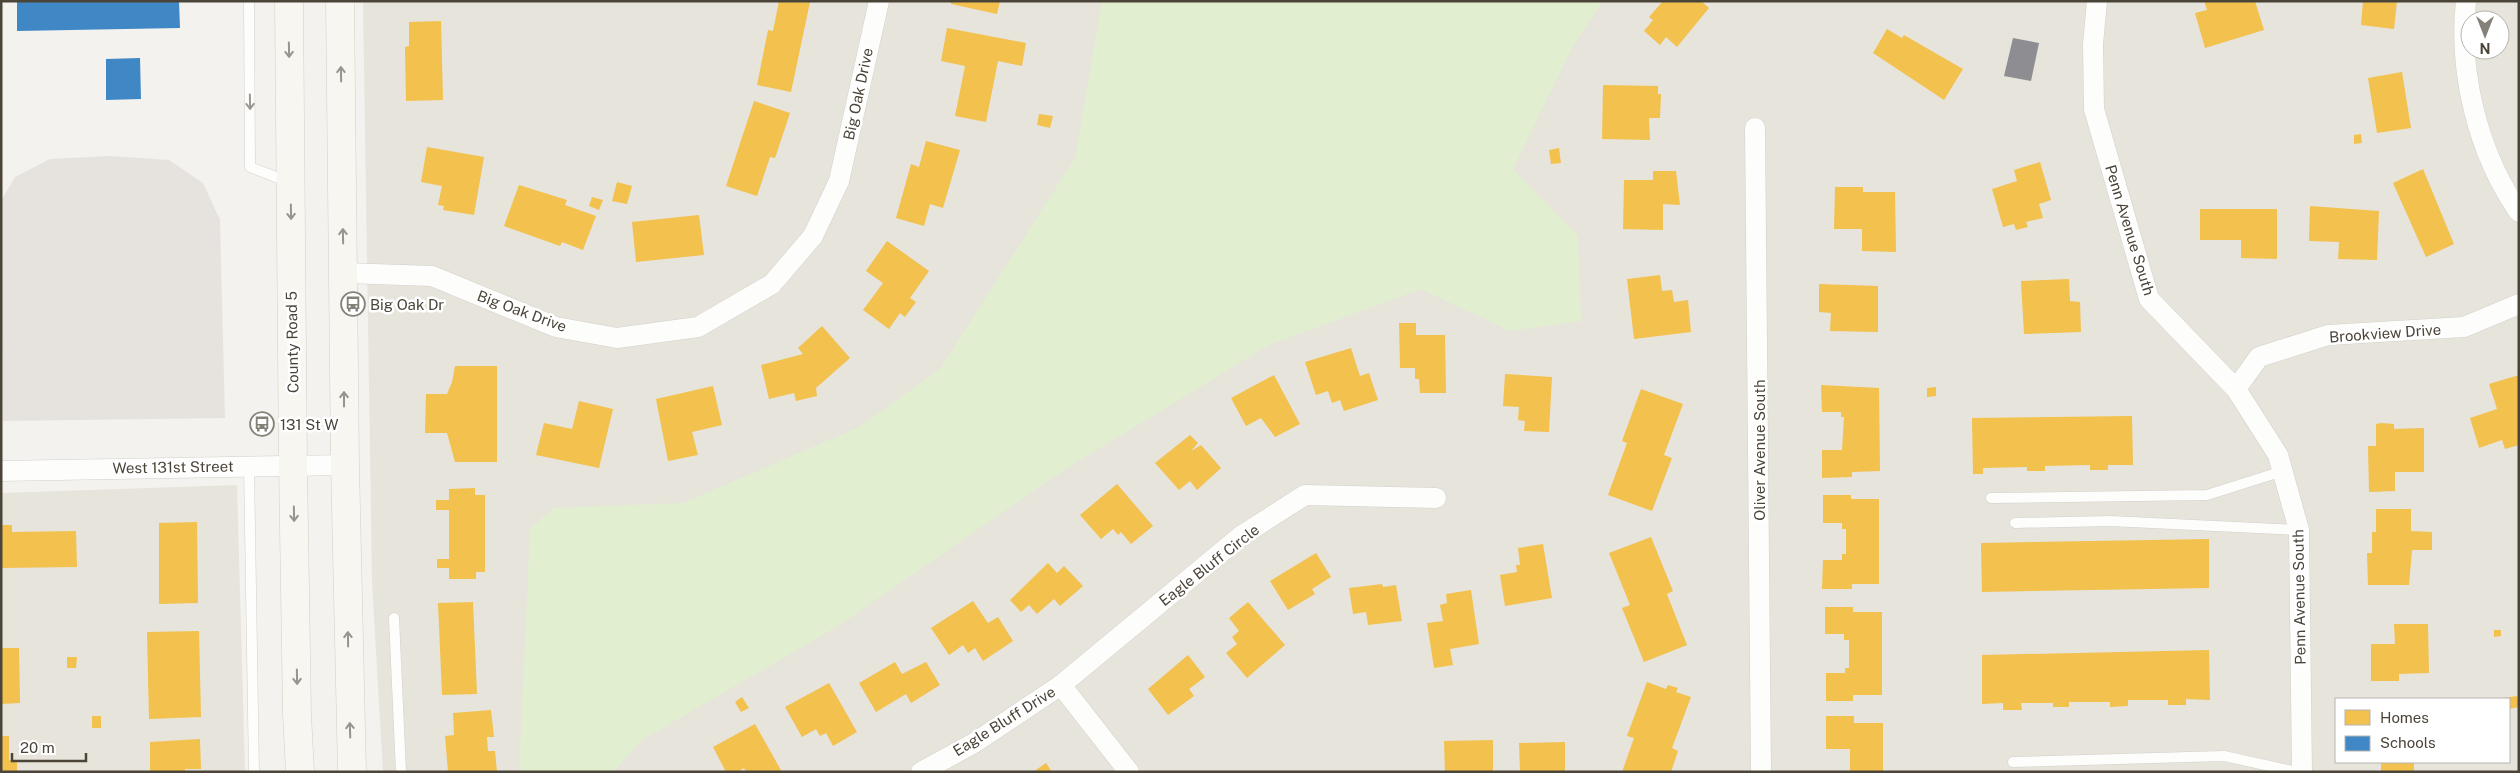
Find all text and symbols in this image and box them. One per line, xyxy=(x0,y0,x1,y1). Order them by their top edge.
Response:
north arrow xyxy=(2460,10,2510,60)
text: N xyxy=(2480,40,2490,56)
one-way arrow xyxy=(284,42,294,58)
street label: Big Oak Drive xyxy=(840,46,876,142)
one-way arrow xyxy=(336,66,346,82)
one-way arrow xyxy=(245,94,255,110)
street label: Penn Avenue South xyxy=(2102,163,2158,297)
one-way arrow xyxy=(286,204,296,220)
one-way arrow xyxy=(338,229,348,245)
street label: Big Oak Drive xyxy=(475,287,569,335)
street label: County Road 5 xyxy=(283,291,301,393)
bus stop icon: Big Oak Dr xyxy=(340,291,366,317)
place label: Big Oak Dr xyxy=(370,296,444,313)
street label: Brookview Drive xyxy=(2328,321,2442,345)
street label: Oliver Avenue South xyxy=(1751,379,1768,521)
one-way arrow xyxy=(339,391,349,408)
bus stop icon: 131 St W xyxy=(249,411,275,437)
place label: 131 St W xyxy=(280,416,339,433)
street label: West 131st Street xyxy=(112,457,234,477)
one-way arrow xyxy=(289,506,299,522)
street label: Eagle Bluff Circle xyxy=(1156,521,1262,609)
street label: Penn Avenue South xyxy=(2289,529,2309,665)
one-way arrow xyxy=(343,631,353,648)
one-way arrow xyxy=(292,668,302,685)
street label: Eagle Bluff Drive xyxy=(950,683,1058,759)
legend xyxy=(2335,698,2510,763)
text: Homes xyxy=(2380,709,2429,726)
one-way arrow xyxy=(346,722,355,738)
scale bar xyxy=(12,730,86,762)
text: Schools xyxy=(2380,734,2436,751)
text: 20 m xyxy=(20,739,55,756)

